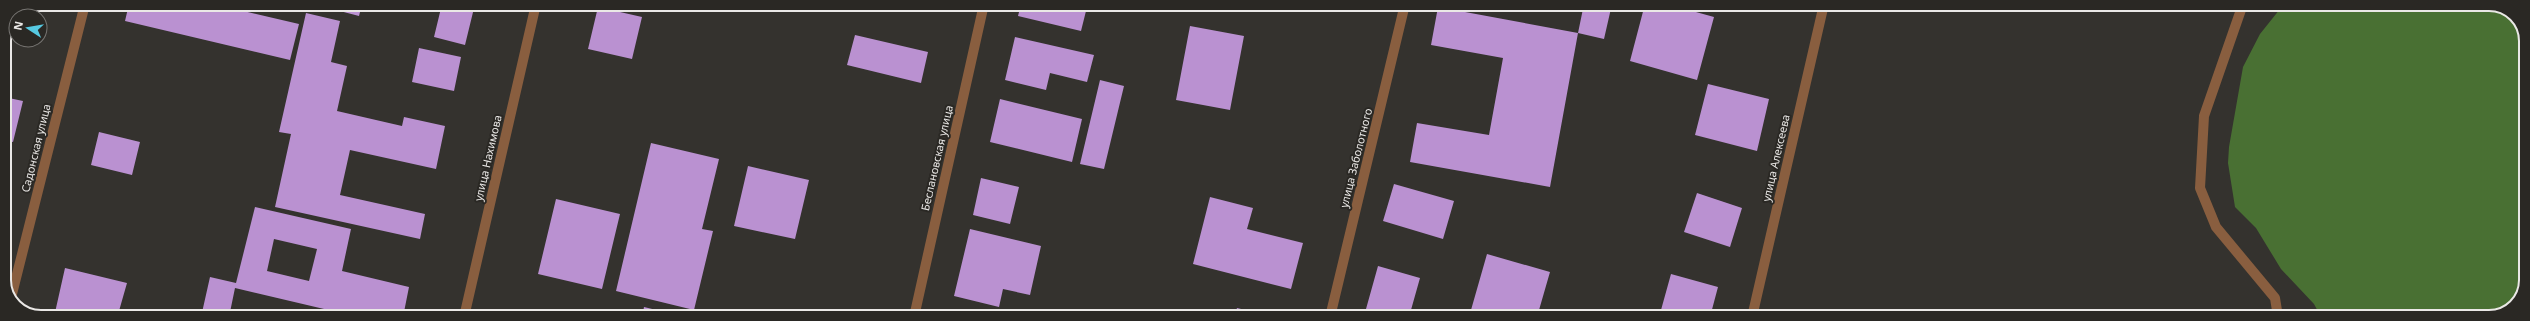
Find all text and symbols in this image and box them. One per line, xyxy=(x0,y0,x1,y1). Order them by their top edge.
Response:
north arrow xyxy=(8,8,48,48)
text: N xyxy=(9,20,26,32)
street label: Садонская улица xyxy=(17,102,54,194)
street label: Беслановская улица xyxy=(917,104,956,212)
street label: улица Заболотного xyxy=(1336,107,1375,209)
street label: улица Нахимова xyxy=(470,113,505,202)
street label: улица Алексеева xyxy=(1758,113,1793,203)

